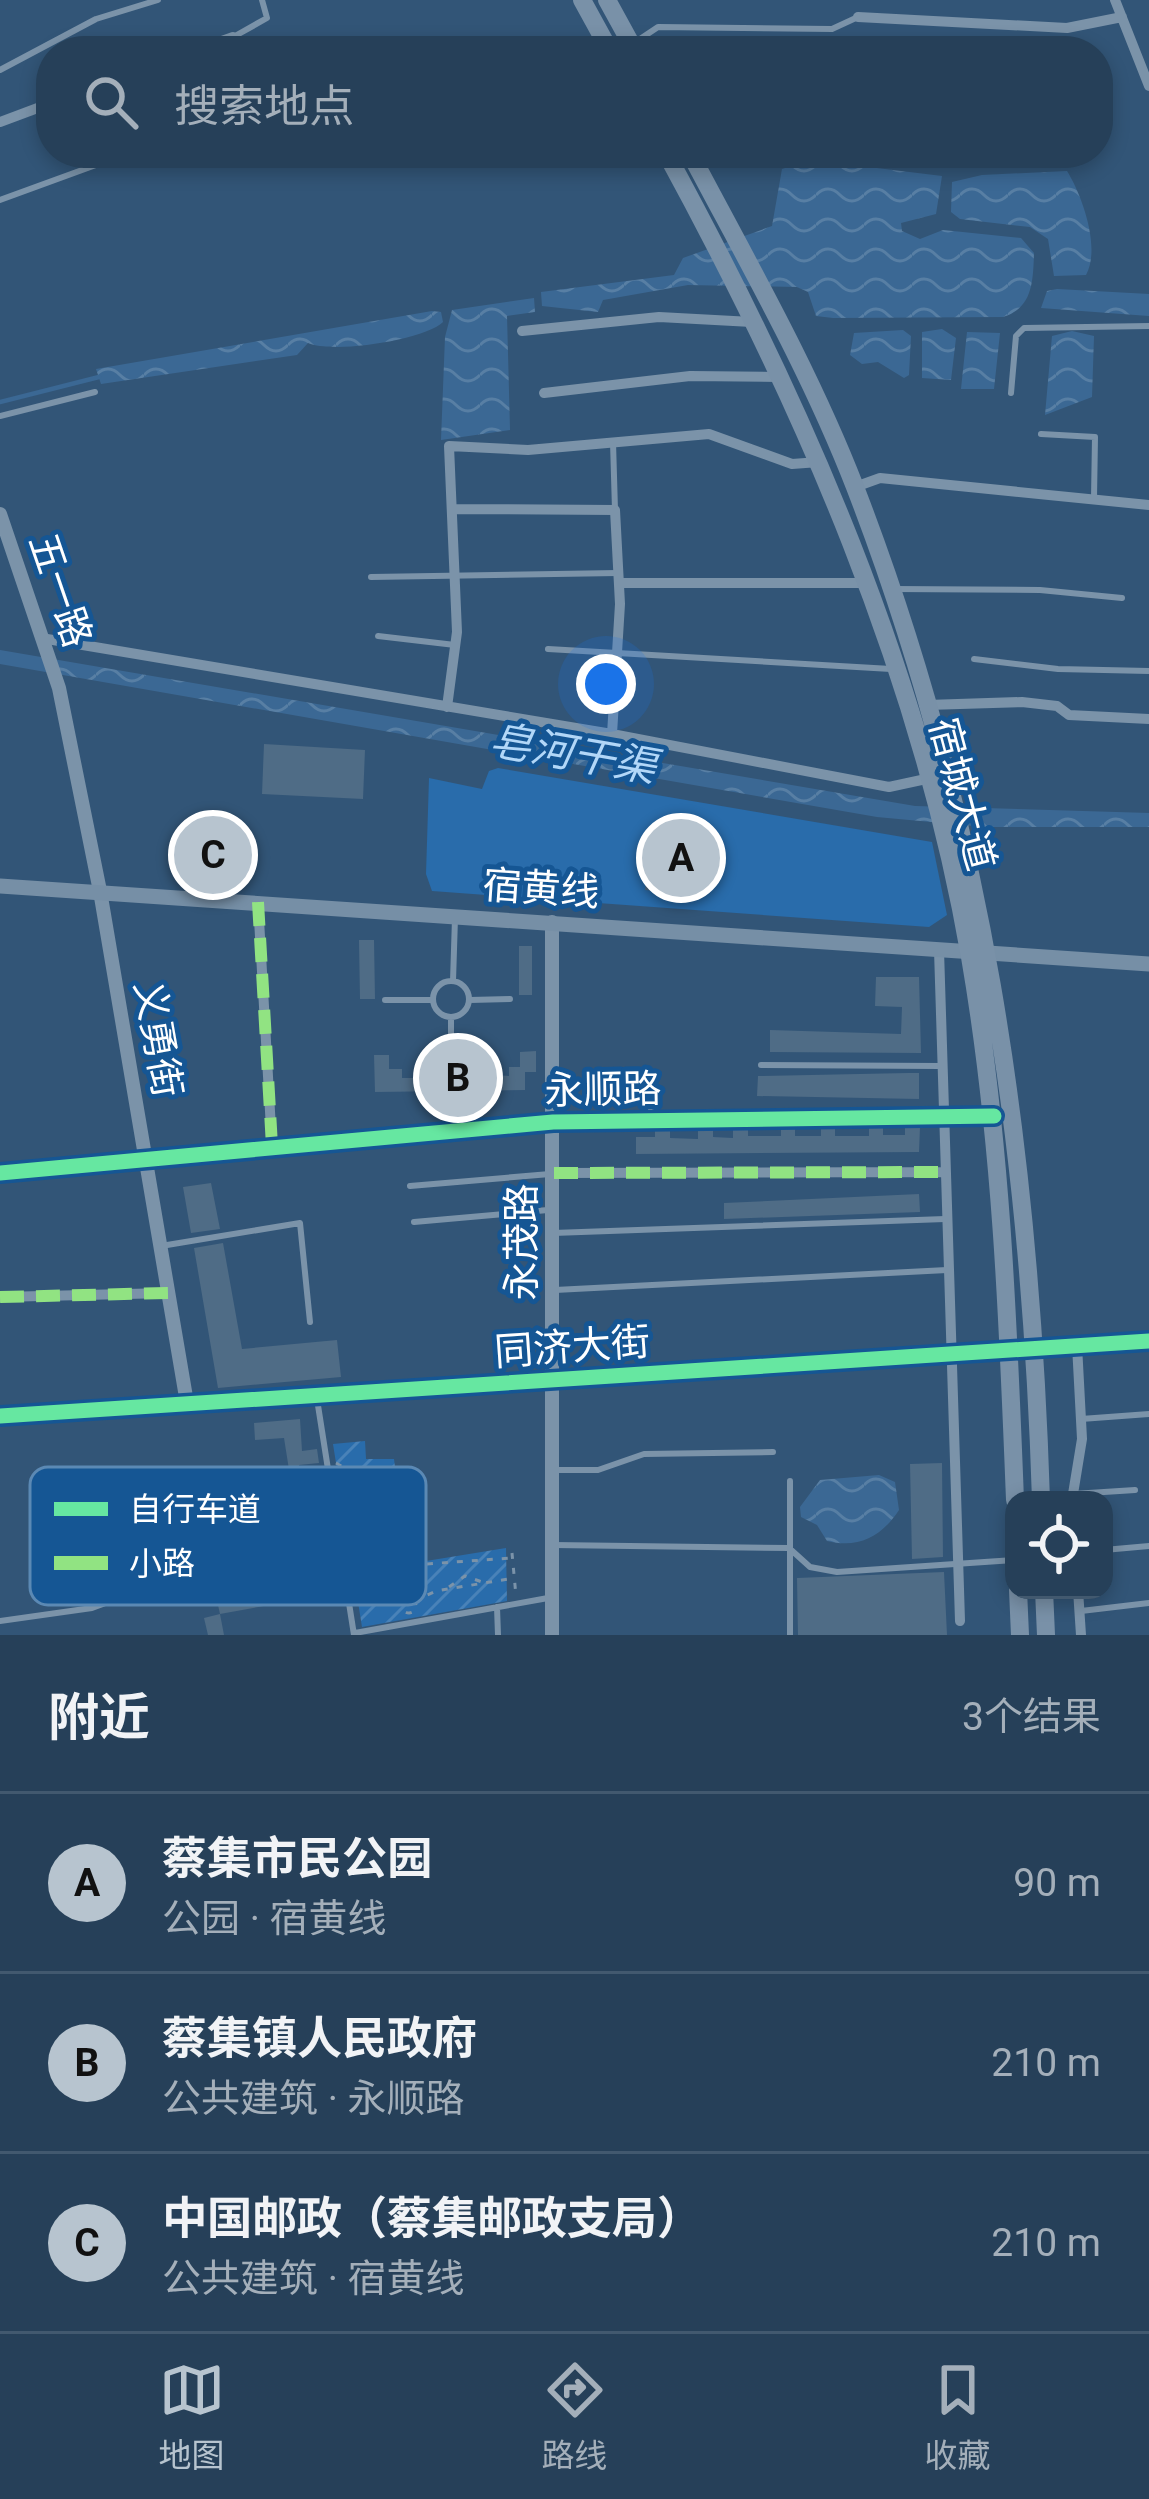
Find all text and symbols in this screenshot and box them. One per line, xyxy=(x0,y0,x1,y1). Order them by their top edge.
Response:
search box xyxy=(36,36,1113,168)
icon: search xyxy=(78,69,144,135)
text: 搜索地点 xyxy=(174,80,354,133)
street label: 五一路 xyxy=(19,528,101,653)
your location xyxy=(576,654,636,714)
street label: 宿城大道 xyxy=(920,713,1004,876)
water label: 皂河干渠 xyxy=(486,715,666,793)
pin: C xyxy=(174,810,252,900)
pin: A xyxy=(642,813,720,903)
street label: 宿黄线 xyxy=(481,862,601,916)
street label: 义勇街 xyxy=(125,978,191,1101)
pin: B xyxy=(419,1033,497,1123)
street label: 永顺路 xyxy=(544,1066,662,1114)
street label: 永茂路 xyxy=(499,1183,545,1301)
street label: 同济大街 xyxy=(493,1319,651,1375)
legend xyxy=(30,1467,426,1605)
text: 自行车道 xyxy=(129,1490,261,1529)
map controls xyxy=(1005,1491,1113,1599)
button: locate xyxy=(1005,1491,1113,1599)
text: 小路 xyxy=(129,1544,195,1583)
text: 附近 xyxy=(48,1688,150,1747)
text: 3个结果 xyxy=(962,1694,1101,1740)
text: 蔡集市民公园 xyxy=(162,1832,432,1885)
text: A xyxy=(74,1860,100,1906)
text: 90 m xyxy=(1013,1860,1101,1906)
text: 公园 · 宿黄线 xyxy=(162,1896,387,1942)
text: 蔡集镇人民政府 xyxy=(162,2012,477,2065)
text: B xyxy=(75,2040,99,2086)
text: 210 m xyxy=(991,2040,1101,2086)
text: 公共建筑 · 永顺路 xyxy=(162,2076,465,2122)
text: 中国邮政（蔡集邮政支局） xyxy=(162,2192,702,2245)
text: C xyxy=(74,2220,100,2266)
text: 210 m xyxy=(991,2220,1101,2266)
text: 公共建筑 · 宿黄线 xyxy=(162,2256,465,2302)
tab: 地图 xyxy=(159,2357,225,2477)
tab: 路线 xyxy=(542,2357,608,2477)
tab: 收藏 xyxy=(925,2357,991,2477)

